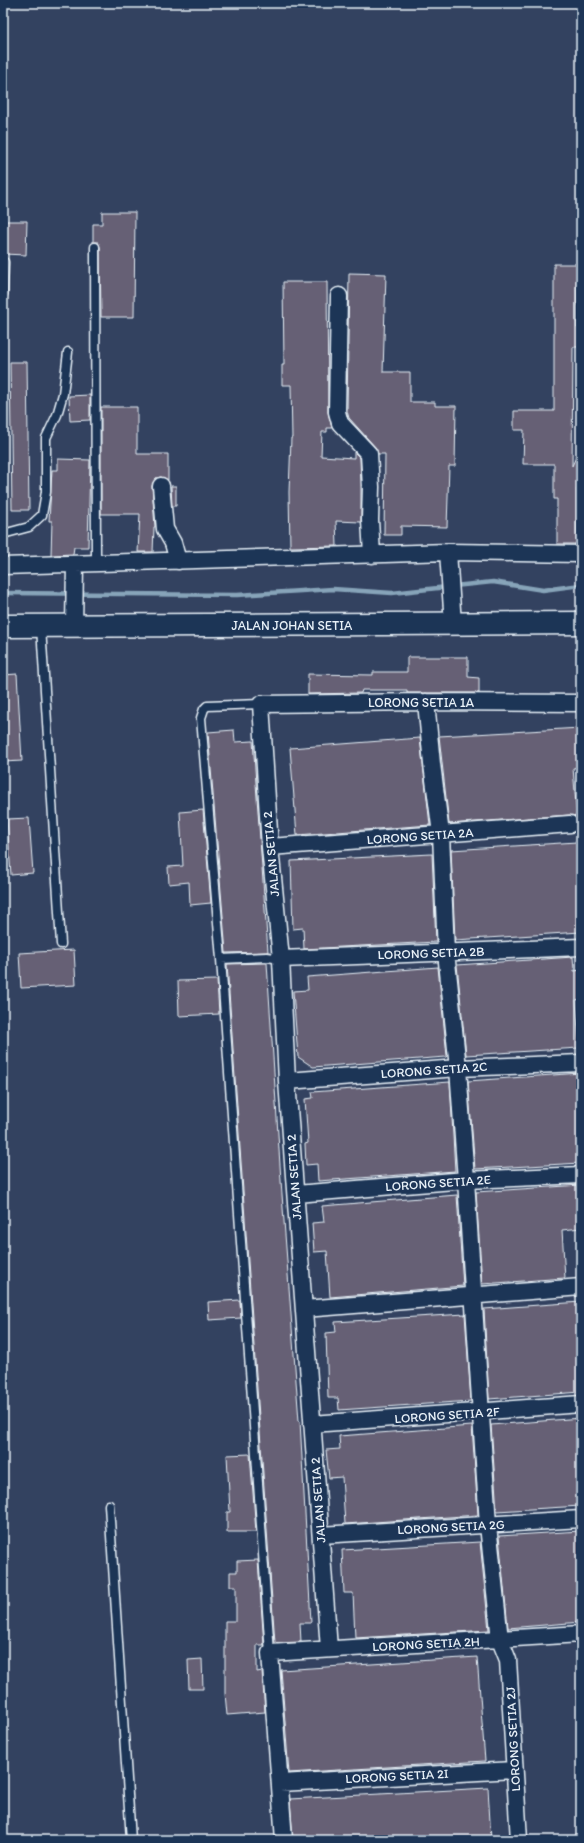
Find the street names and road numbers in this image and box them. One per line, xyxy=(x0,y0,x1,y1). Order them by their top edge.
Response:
street label: JALAN JOHAN SETIA xyxy=(232,618,353,633)
street label: LORONG SETIA 1A xyxy=(368,695,475,710)
street label: JALAN SETIA 2 xyxy=(260,810,282,897)
street label: LORONG SETIA 2A xyxy=(366,825,475,847)
street label: LORONG SETIA 2B xyxy=(377,944,485,962)
street label: LORONG SETIA 2C xyxy=(380,1059,488,1081)
street label: JALAN SETIA 2 xyxy=(284,1134,304,1220)
street label: LORONG SETIA 2E xyxy=(385,1172,491,1194)
street label: LORONG SETIA 2F xyxy=(394,1404,500,1426)
street label: JALAN SETIA 2 xyxy=(308,1457,328,1543)
street label: LORONG SETIA 2G xyxy=(397,1517,505,1537)
street label: LORONG SETIA 2H xyxy=(372,1634,480,1654)
street label: LORONG SETIA 2J xyxy=(503,1686,523,1792)
street label: LORONG SETIA 2I xyxy=(345,1766,449,1786)

